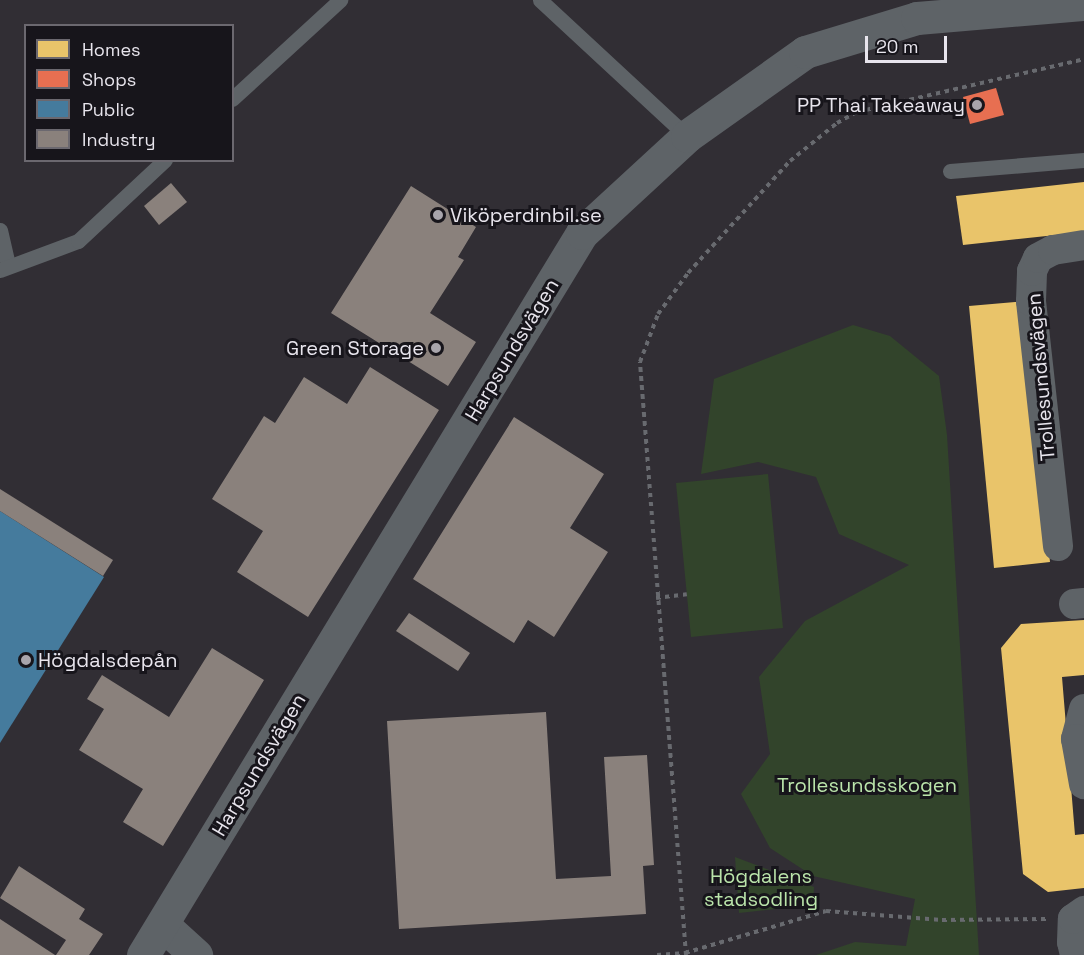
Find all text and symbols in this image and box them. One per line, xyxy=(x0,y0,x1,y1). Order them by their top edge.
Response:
legend xyxy=(24,24,234,162)
scale bar xyxy=(868,24,950,62)
text: 20 m xyxy=(876,35,919,58)
text: Homes xyxy=(82,38,141,61)
text: Shops xyxy=(82,68,136,91)
place label: PP Thai Takeaway xyxy=(796,93,965,117)
text: Public xyxy=(82,98,135,121)
marker: PP Thai Takeaway xyxy=(970,98,984,112)
text: Industry xyxy=(82,128,155,151)
place label: Viköperdinbil.se xyxy=(450,203,602,227)
marker: Viköperdinbil.se xyxy=(431,208,445,222)
street label: Harpsundsvägen xyxy=(460,274,564,426)
street label: Trollesundsvägen xyxy=(1022,292,1060,462)
place label: Green Storage xyxy=(286,336,424,360)
marker: Green Storage xyxy=(429,341,443,355)
place label: Högdalsdepån xyxy=(38,648,177,672)
marker: Högdalsdepån xyxy=(19,653,33,667)
street label: Harpsundsvägen xyxy=(207,689,311,841)
park label: Trollesundsskogen xyxy=(777,773,957,797)
park label: Högdalens stadsodling xyxy=(704,865,818,912)

